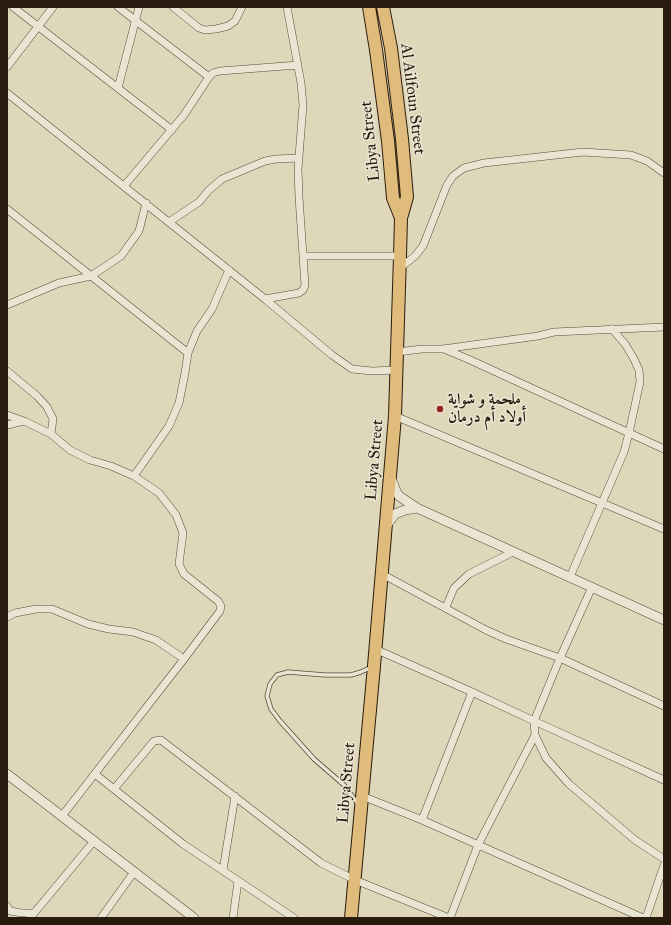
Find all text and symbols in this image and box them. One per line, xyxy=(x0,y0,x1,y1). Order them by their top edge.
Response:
street label: Al Ailfoun Street xyxy=(396,42,428,156)
street label: Libya Street xyxy=(357,100,385,182)
place label: ملحمة و شواية أولاد أم درمان xyxy=(448,390,526,428)
marker: ملحمة و شواية أولاد أم درمان xyxy=(435,404,445,414)
street label: Libya Street xyxy=(362,419,388,501)
street label: Libya Street xyxy=(334,742,360,824)

